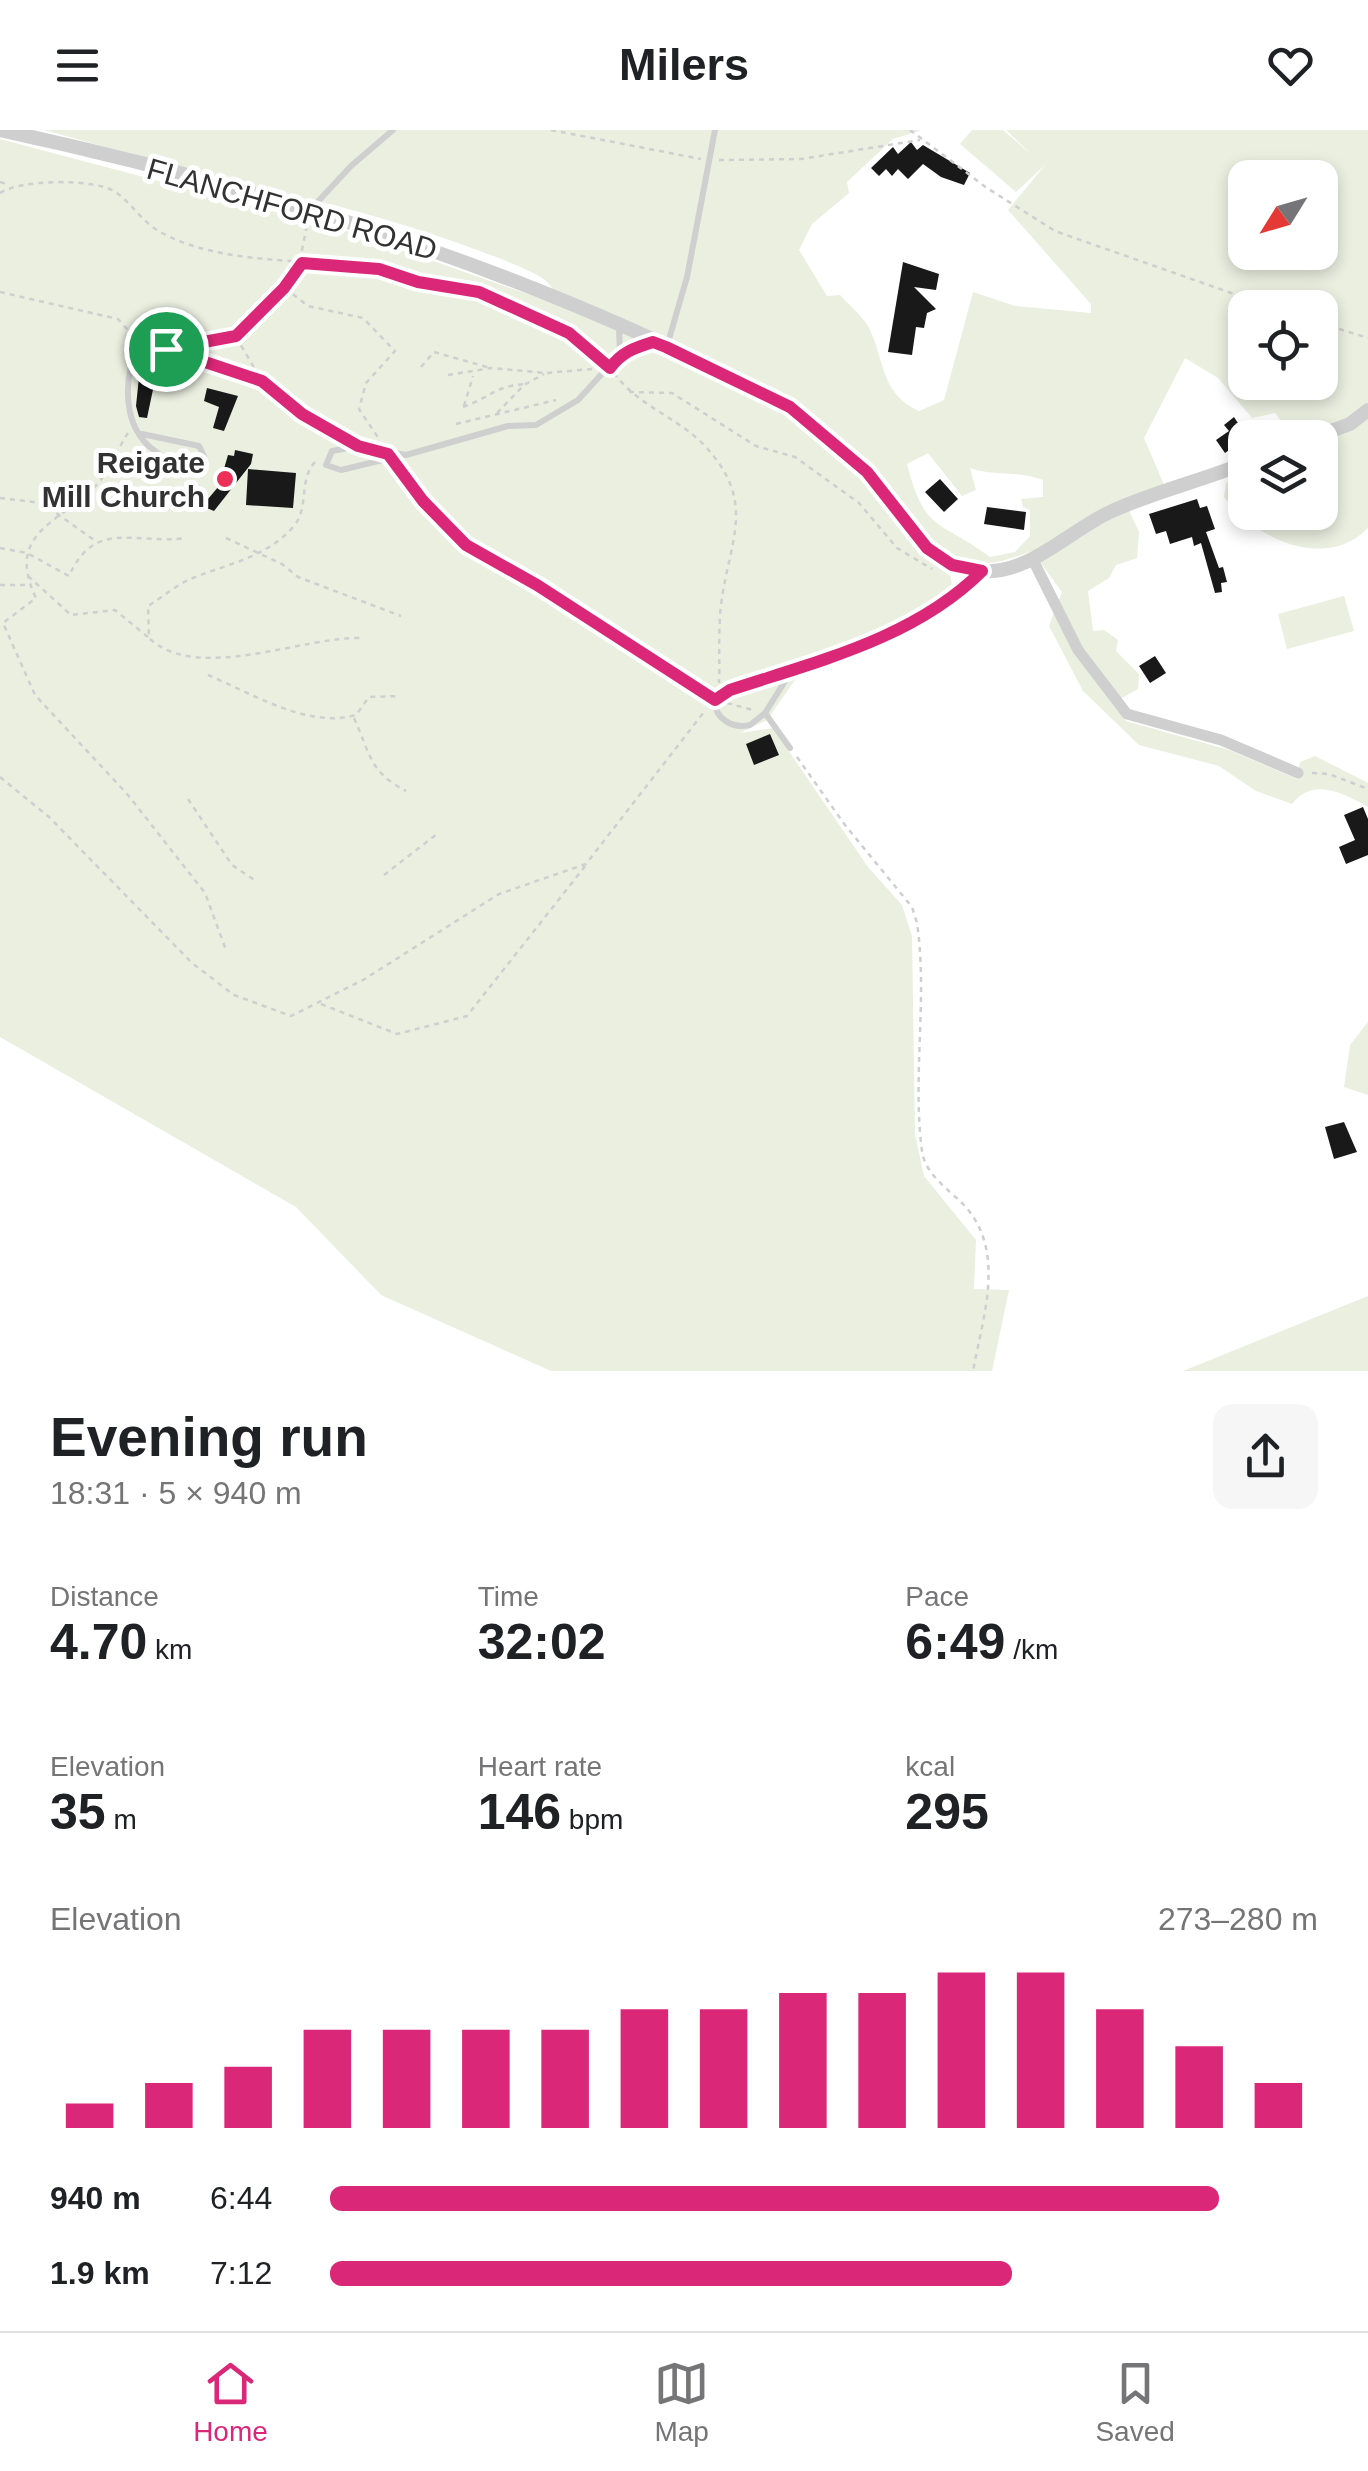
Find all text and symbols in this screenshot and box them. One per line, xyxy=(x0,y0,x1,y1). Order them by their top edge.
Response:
icon: menu xyxy=(50,38,105,93)
icon: heart xyxy=(1263,38,1318,93)
text: Milers xyxy=(619,39,749,90)
street label: FLANCHFORD ROAD xyxy=(143,152,441,266)
north arrow xyxy=(1228,160,1338,270)
map controls xyxy=(1228,160,1338,530)
button: locate xyxy=(1228,290,1338,400)
pin xyxy=(124,307,209,392)
icon: arrive xyxy=(139,322,194,377)
button: layers xyxy=(1228,420,1338,530)
place label: Reigate Mill Church xyxy=(42,446,205,513)
marker: Reigate Mill Church xyxy=(214,468,236,490)
button: share xyxy=(1213,1404,1318,1509)
text: Evening run xyxy=(50,1406,368,1468)
text: 18:31 · 5 × 940 m xyxy=(50,1475,302,1511)
text: Distance xyxy=(50,1581,159,1612)
text: Time xyxy=(478,1581,539,1612)
text: Pace xyxy=(905,1581,969,1612)
text: 4.70 xyxy=(50,1614,147,1670)
text: 32:02 xyxy=(478,1614,606,1670)
text: 6:49 xyxy=(905,1614,1005,1670)
text: km xyxy=(147,1634,192,1665)
text: /km xyxy=(1005,1634,1058,1665)
text: Elevation xyxy=(50,1751,165,1782)
text: Heart rate xyxy=(478,1751,602,1782)
text: kcal xyxy=(905,1751,955,1782)
text: 35 xyxy=(50,1784,106,1840)
text: 146 xyxy=(478,1784,561,1840)
text: 295 xyxy=(905,1784,989,1840)
text: m xyxy=(106,1804,137,1835)
text: bpm xyxy=(561,1804,623,1835)
text: Elevation xyxy=(50,1901,182,1937)
text: 273–280 m xyxy=(1158,1901,1318,1937)
text: 940 m xyxy=(50,2180,141,2216)
text: 6:44 xyxy=(210,2180,272,2216)
text: 1.9 km xyxy=(50,2255,150,2291)
text: 7:12 xyxy=(210,2255,272,2291)
tab: Home xyxy=(193,2356,268,2448)
tab: Map xyxy=(654,2356,709,2448)
tab: Saved xyxy=(1095,2356,1175,2448)

